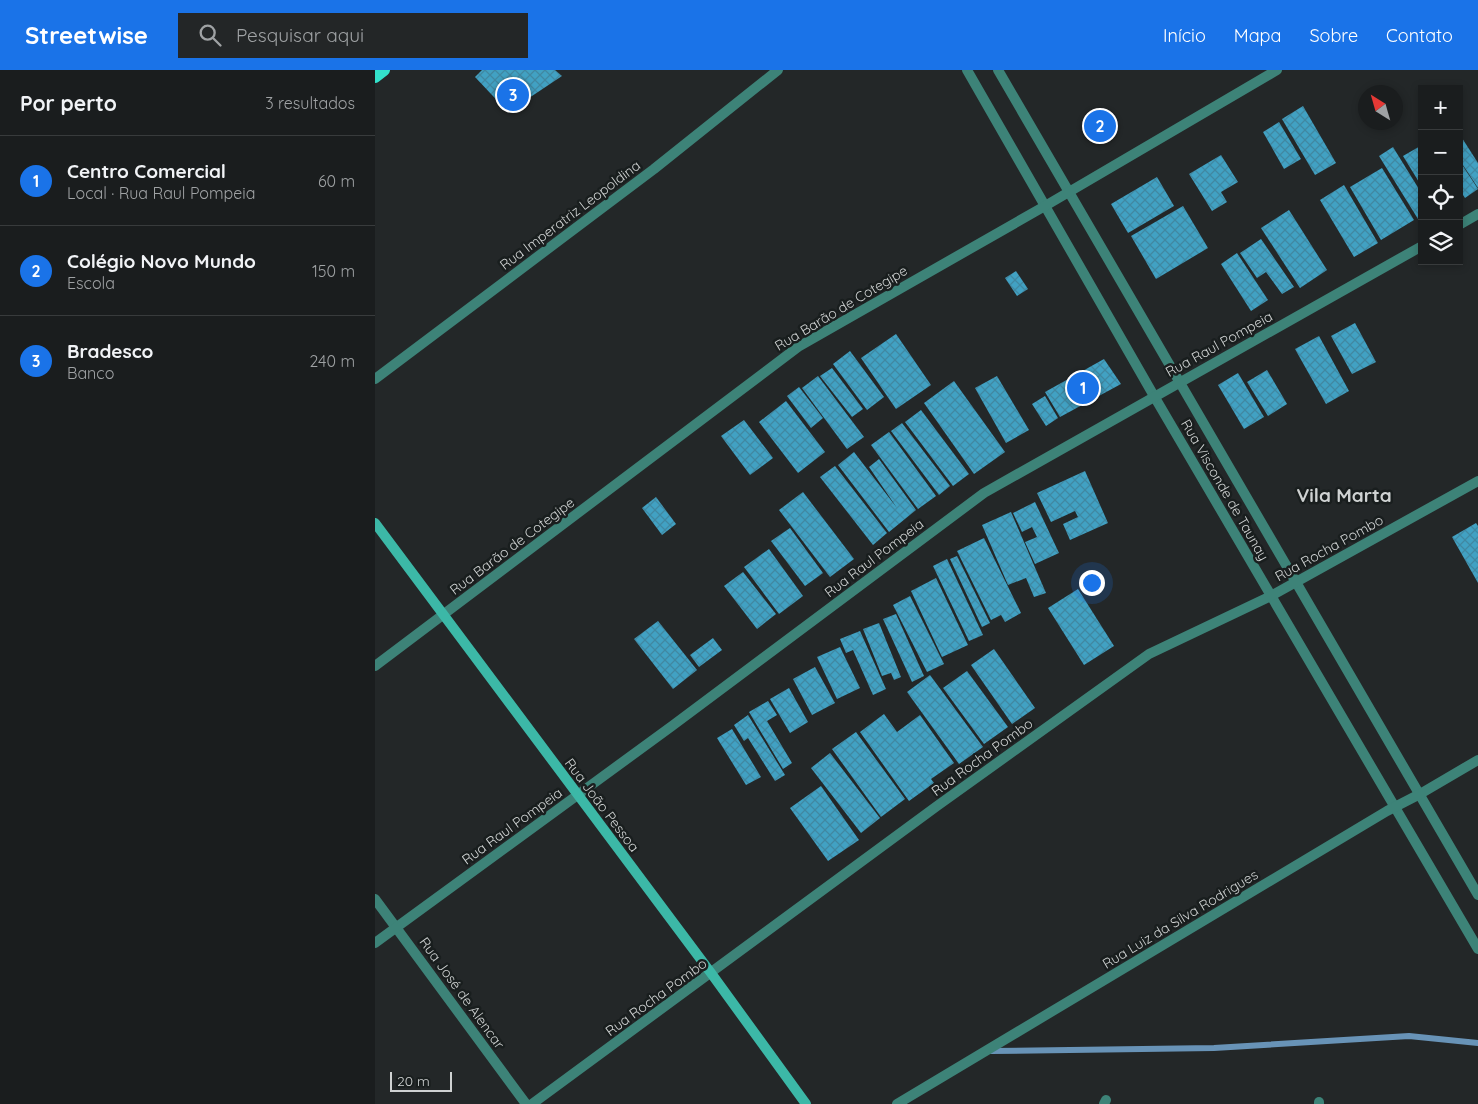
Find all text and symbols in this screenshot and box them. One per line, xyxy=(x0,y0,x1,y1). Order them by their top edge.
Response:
search box xyxy=(178,13,528,58)
text: Streetwise xyxy=(25,20,148,50)
icon: search xyxy=(196,21,224,49)
text: Pesquisar aqui xyxy=(236,23,364,47)
text: Início xyxy=(1163,24,1206,47)
text: Mapa xyxy=(1234,24,1281,47)
text: Sobre xyxy=(1309,24,1358,47)
text: Contato xyxy=(1386,24,1453,47)
pin: 3 xyxy=(497,76,529,114)
north arrow xyxy=(1358,85,1403,130)
map controls xyxy=(1418,85,1463,265)
button: + xyxy=(1418,85,1463,130)
text: Por perto xyxy=(20,90,117,116)
text: 3 resultados xyxy=(265,93,355,113)
pin: 2 xyxy=(1084,107,1116,145)
button: − xyxy=(1418,130,1463,175)
street label: Rua Imperatriz Leopoldina xyxy=(496,156,644,274)
text: Centro Comercial xyxy=(67,159,226,183)
text: 1 xyxy=(33,171,39,191)
text: 60 m xyxy=(318,171,355,191)
button: locate xyxy=(1418,175,1463,220)
text: Local · Rua Raul Pompeia xyxy=(67,183,255,203)
button: layers xyxy=(1418,220,1463,265)
text: Colégio Novo Mundo xyxy=(67,249,256,273)
text: 2 xyxy=(31,261,41,281)
text: 150 m xyxy=(312,261,355,281)
street label: Rua Barão de Cotegipe xyxy=(771,261,911,355)
text: Escola xyxy=(67,273,115,293)
street label: Rua Raul Pompeia xyxy=(1162,307,1276,381)
text: Bradesco xyxy=(67,339,153,363)
text: 3 xyxy=(32,351,40,371)
text: 240 m xyxy=(309,351,355,371)
text: Banco xyxy=(67,363,114,383)
pin: 1 xyxy=(1067,369,1099,407)
street label: Rua Visconde de Taunay xyxy=(1177,416,1273,564)
district label: Vila Marta xyxy=(1296,483,1392,507)
street label: Rua Barão de Cotegipe xyxy=(446,493,578,599)
street label: Rua Rocha Pombo xyxy=(1272,511,1386,585)
street label: Rua Raul Pompeia xyxy=(821,515,927,601)
your location xyxy=(1079,570,1105,596)
street label: Rua Rocha Pombo xyxy=(928,714,1036,800)
street label: Rua João Pessoa xyxy=(561,754,643,856)
street label: Rua Raul Pompeia xyxy=(458,784,566,868)
street label: Rua Luiz da Silva Rodrigues xyxy=(1099,865,1261,973)
street label: Rua José de Alencar xyxy=(415,934,509,1053)
street label: Rua Rocha Pombo xyxy=(602,954,710,1040)
scale bar xyxy=(390,1069,453,1092)
text: 20 m xyxy=(397,1072,430,1090)

